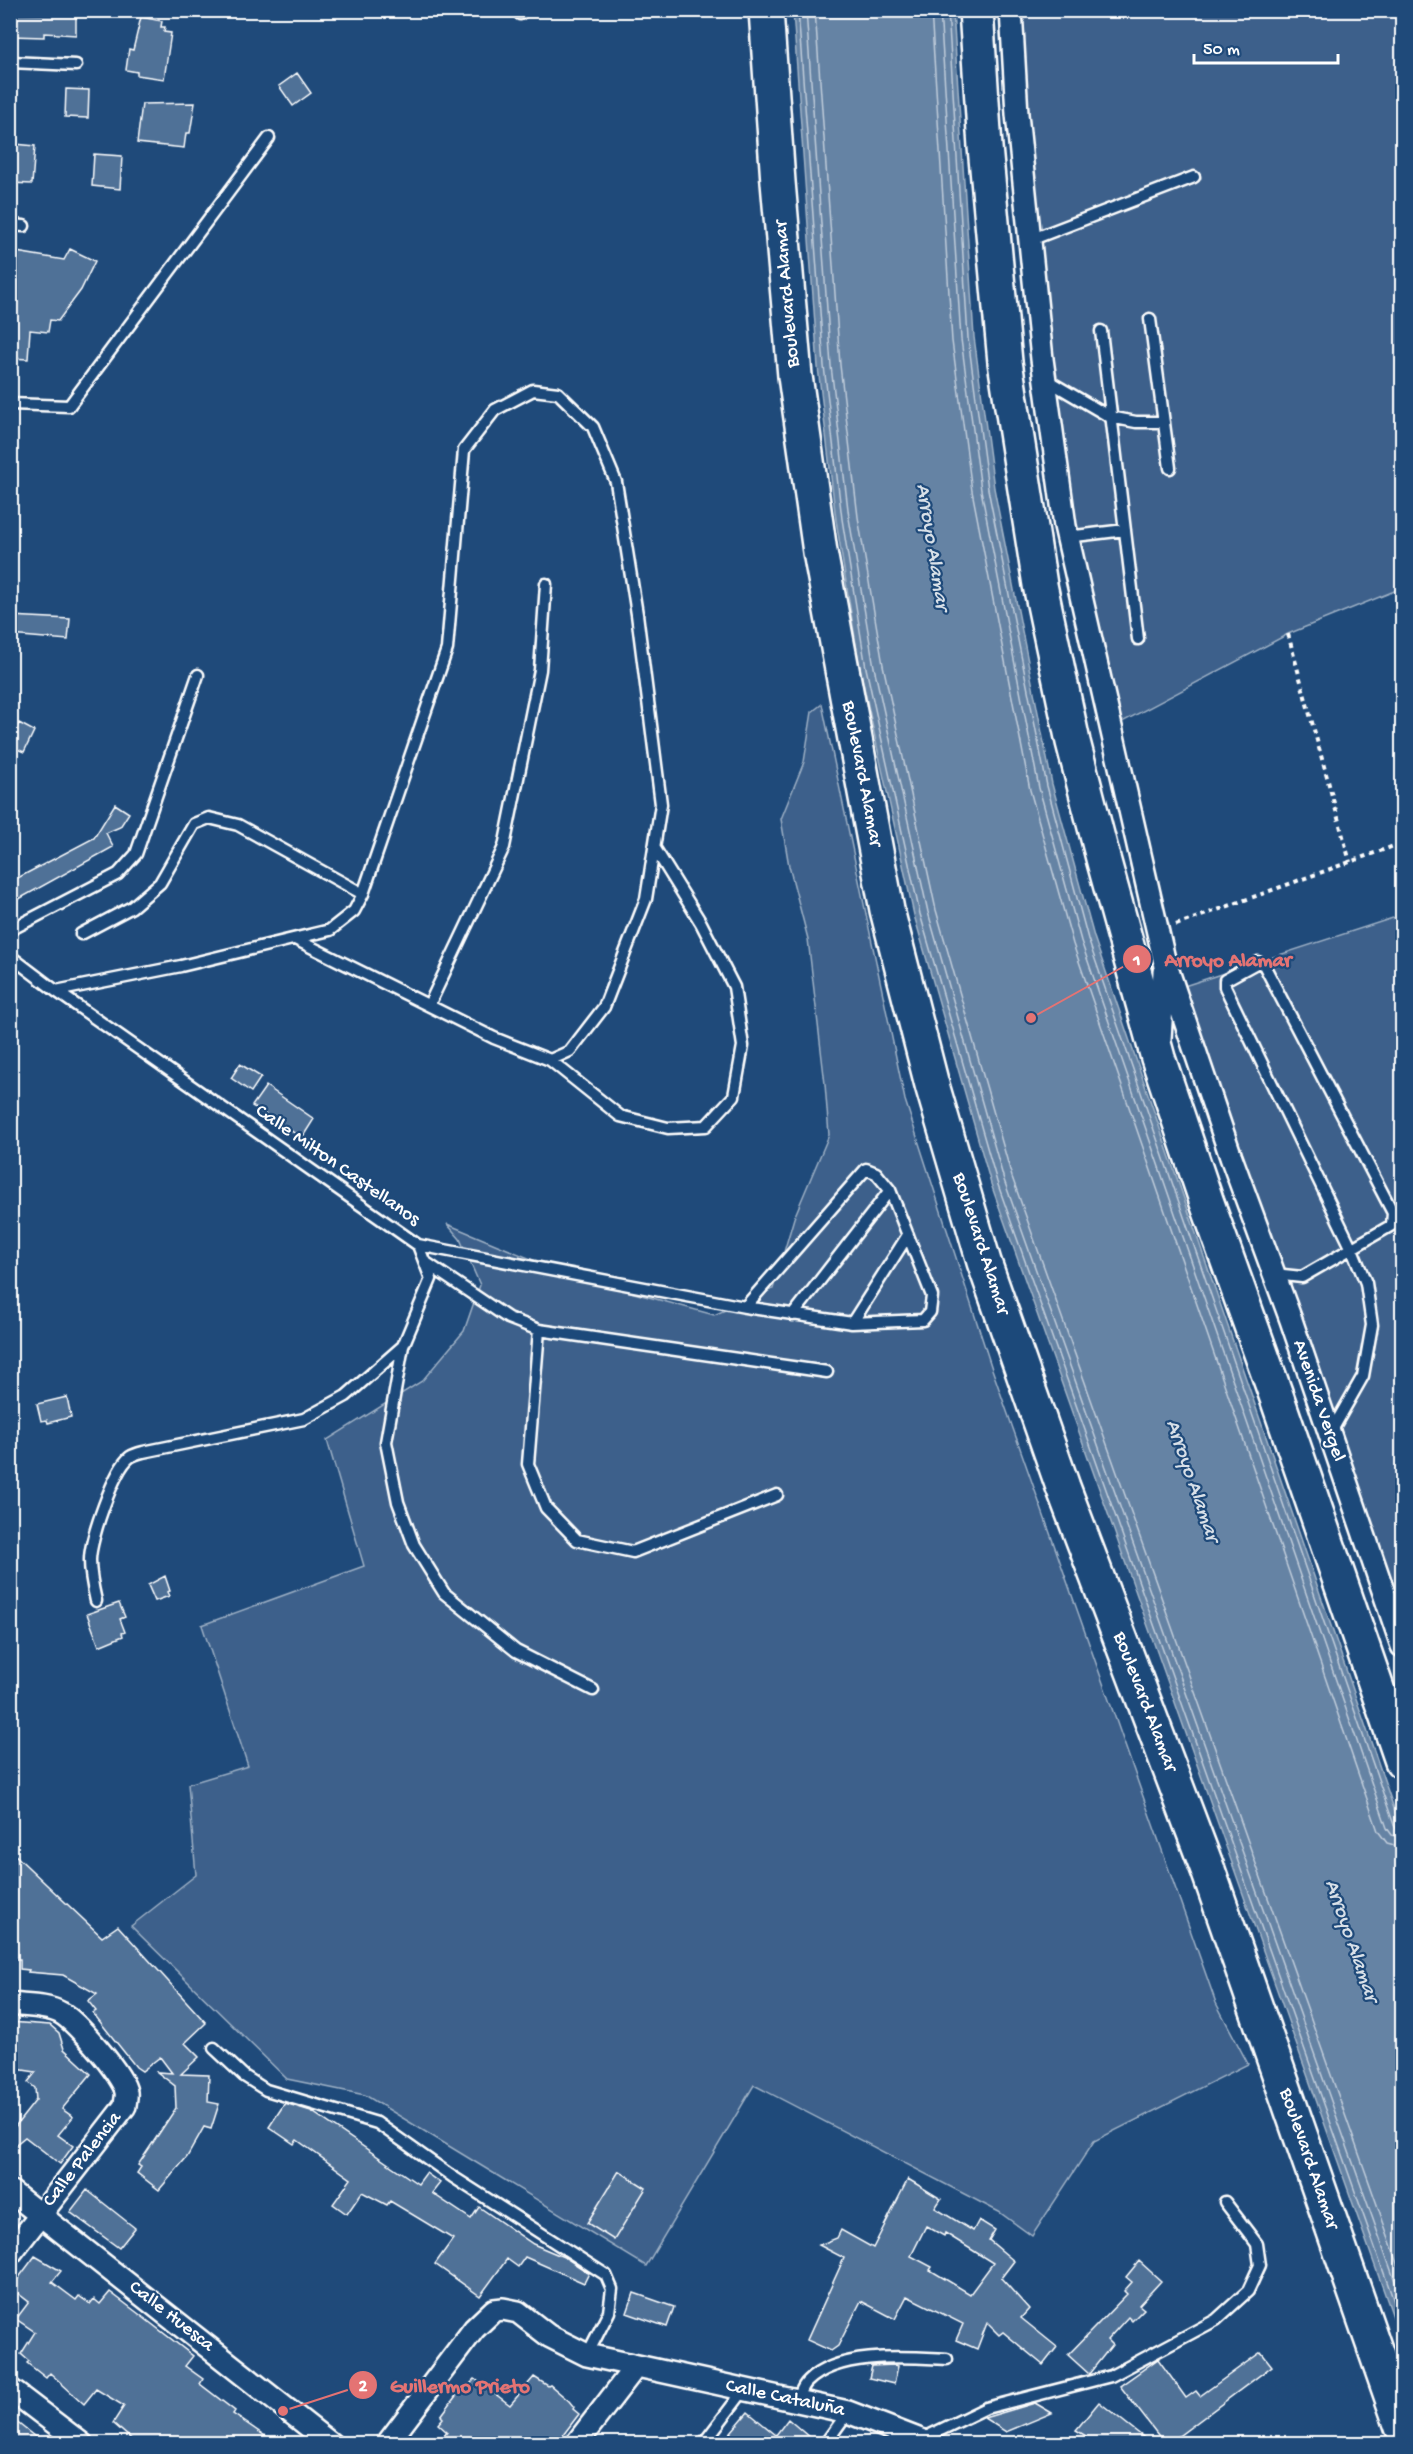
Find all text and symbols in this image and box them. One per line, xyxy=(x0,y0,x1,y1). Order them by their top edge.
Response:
scale bar xyxy=(1194,27,1338,65)
text: 50 m xyxy=(1203,40,1240,61)
street label: Boulevard Alamar xyxy=(770,217,806,370)
water label: Arroyo Alamar xyxy=(909,482,954,616)
street label: Boulevard Alamar xyxy=(835,698,887,851)
callout: Arroyo Alamar xyxy=(1122,940,1303,979)
text: Arroyo Alamar xyxy=(1163,950,1294,975)
text: 1 xyxy=(1132,951,1141,972)
street label: Calle Milton Castellanos xyxy=(250,1100,424,1232)
street label: Boulevard Alamar xyxy=(946,1169,1014,1320)
street label: Avenida Vergel xyxy=(1286,1337,1350,1465)
water label: Arroyo Alamar xyxy=(1158,1417,1225,1549)
street label: Boulevard Alamar xyxy=(1106,1628,1182,1777)
water label: Arroyo Alamar xyxy=(1317,1877,1384,2009)
street label: Boulevard Alamar xyxy=(1273,2084,1344,2234)
street label: Calle Palencia xyxy=(39,2107,128,2212)
street label: Calle Huesca xyxy=(124,2276,219,2358)
callout: Guillermo Prieto xyxy=(348,2365,541,2404)
street label: Calle Cataluña xyxy=(723,2375,848,2423)
text: Guillermo Prieto xyxy=(390,2376,530,2401)
text: 2 xyxy=(359,2377,368,2398)

